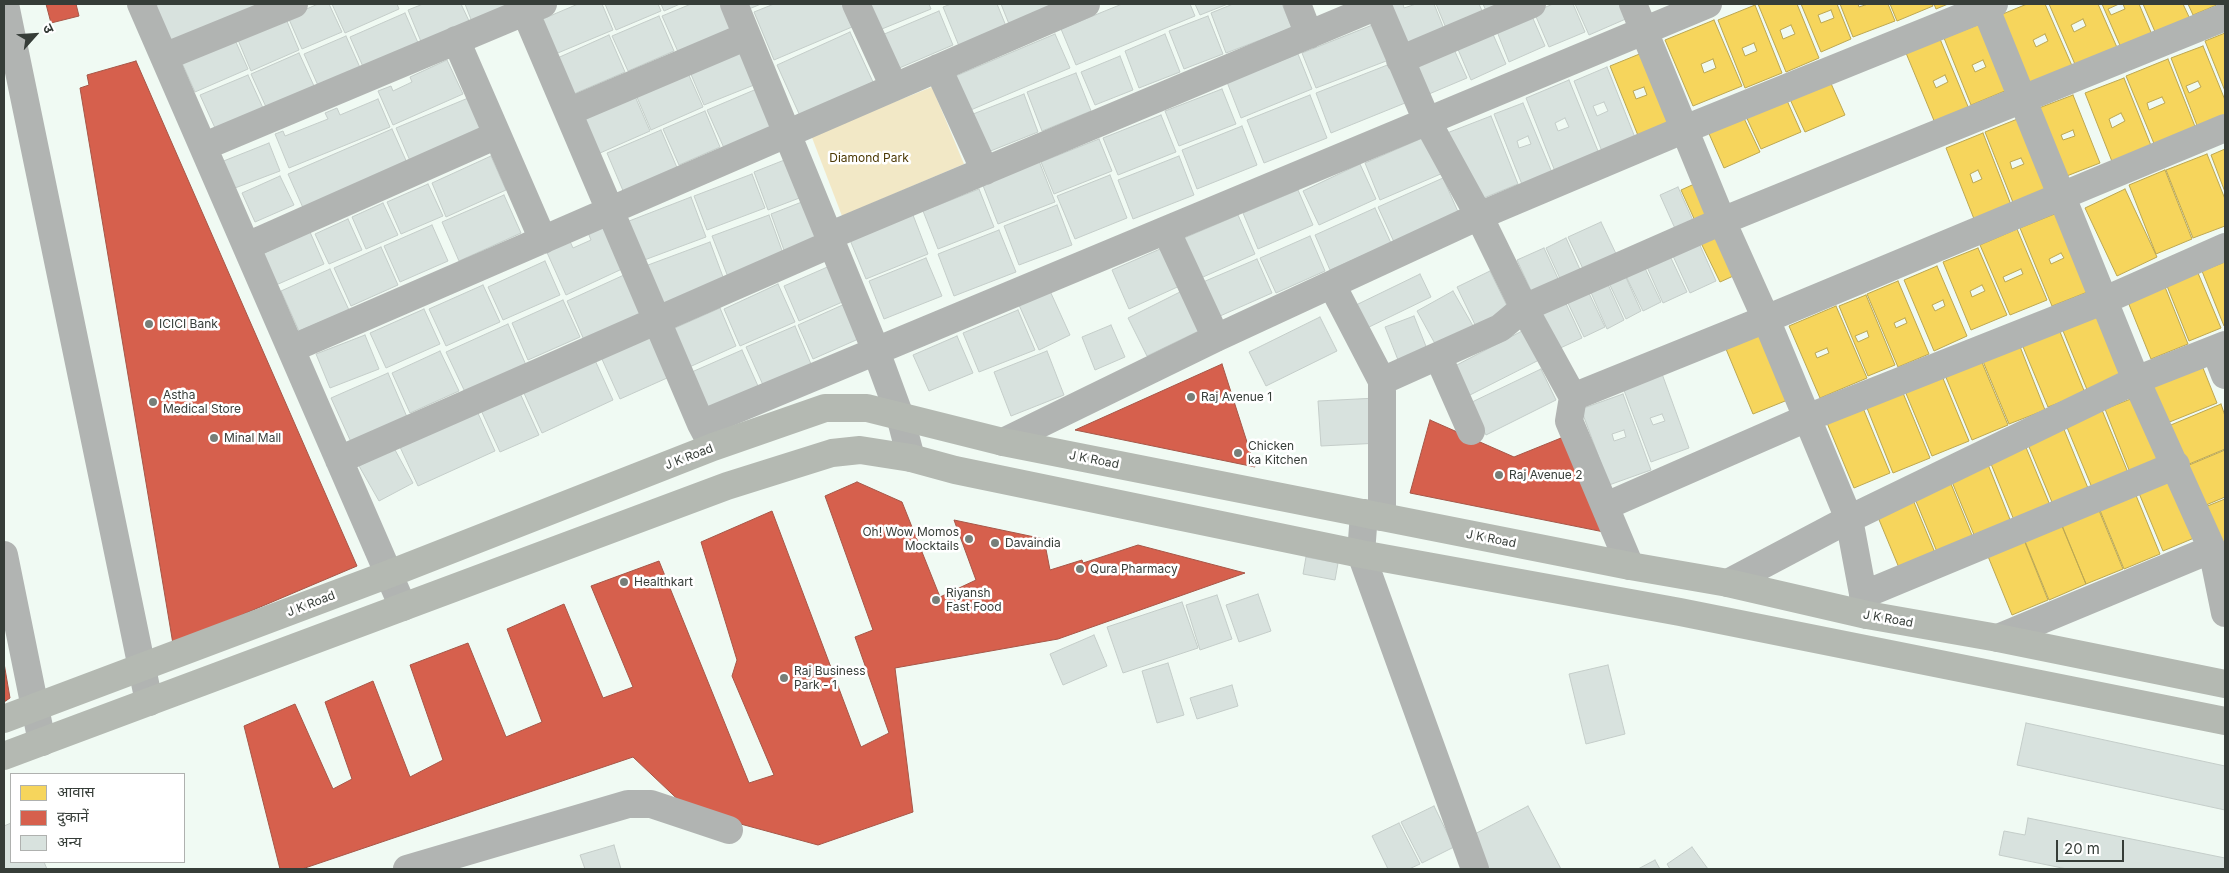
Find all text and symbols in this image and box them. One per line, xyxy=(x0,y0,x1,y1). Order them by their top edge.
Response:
north arrow xyxy=(10,10,60,60)
text: उ xyxy=(39,21,58,36)
park label: Diamond Park xyxy=(829,151,909,165)
place label: ICICI Bank xyxy=(159,317,218,331)
marker: ICICI Bank xyxy=(143,318,155,330)
place label: Astha Medical Store xyxy=(163,388,241,416)
place label: Raj Avenue 1 xyxy=(1201,390,1272,404)
marker: Raj Avenue 1 xyxy=(1185,391,1197,403)
marker: Astha Medical Store xyxy=(147,396,159,408)
place label: Minal Mall xyxy=(224,431,281,445)
marker: Minal Mall xyxy=(208,432,220,444)
place label: Chicken ka Kitchen xyxy=(1248,439,1308,467)
street label: J K Road xyxy=(663,441,715,473)
marker: Chicken ka Kitchen xyxy=(1232,447,1244,459)
street label: J K Road xyxy=(1068,448,1120,472)
place label: Raj Avenue 2 xyxy=(1509,468,1583,482)
marker: Raj Avenue 2 xyxy=(1493,469,1505,481)
place label: Oh! Wow Momos Mocktails xyxy=(862,525,959,553)
street label: J K Road xyxy=(1465,527,1517,551)
marker: Oh! Wow Momos Mocktails xyxy=(963,533,975,545)
place label: Davaindia xyxy=(1005,536,1061,550)
marker: Davaindia xyxy=(989,537,1001,549)
place label: Qura Pharmacy xyxy=(1090,562,1178,576)
marker: Qura Pharmacy xyxy=(1074,563,1086,575)
place label: Healthkart xyxy=(634,575,693,589)
marker: Healthkart xyxy=(618,576,630,588)
place label: Riyansh Fast Food xyxy=(946,586,1002,614)
street label: J K Road xyxy=(285,588,337,620)
marker: Riyansh Fast Food xyxy=(930,594,942,606)
street label: J K Road xyxy=(1862,608,1914,630)
place label: Raj Business Park - 1 xyxy=(794,664,866,692)
marker: Raj Business Park - 1 xyxy=(778,672,790,684)
legend xyxy=(10,773,185,863)
text: आवास xyxy=(57,782,95,801)
text: दुकानें xyxy=(57,807,89,826)
scale bar xyxy=(2059,830,2126,862)
text: अन्य xyxy=(57,832,82,851)
text: 20 m xyxy=(2064,839,2100,858)

